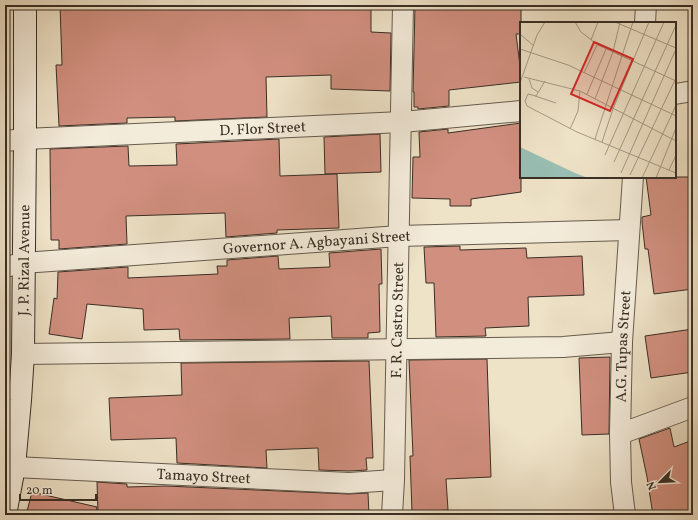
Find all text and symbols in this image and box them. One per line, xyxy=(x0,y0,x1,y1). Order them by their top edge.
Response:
inset map xyxy=(520,22,676,178)
street label: D. Flor Street xyxy=(219,117,307,142)
street label: J. P. Rizal Avenue xyxy=(14,204,36,316)
street label: Governor A. Agbayani Street xyxy=(222,227,411,261)
street label: F. R. Castro Street xyxy=(387,262,410,379)
street label: A.G. Tupas Street xyxy=(612,290,637,403)
north arrow xyxy=(640,462,680,502)
street label: Tamayo Street xyxy=(156,465,251,490)
scale bar xyxy=(20,476,96,502)
text: N xyxy=(644,479,661,492)
text: 20 m xyxy=(26,483,53,499)

